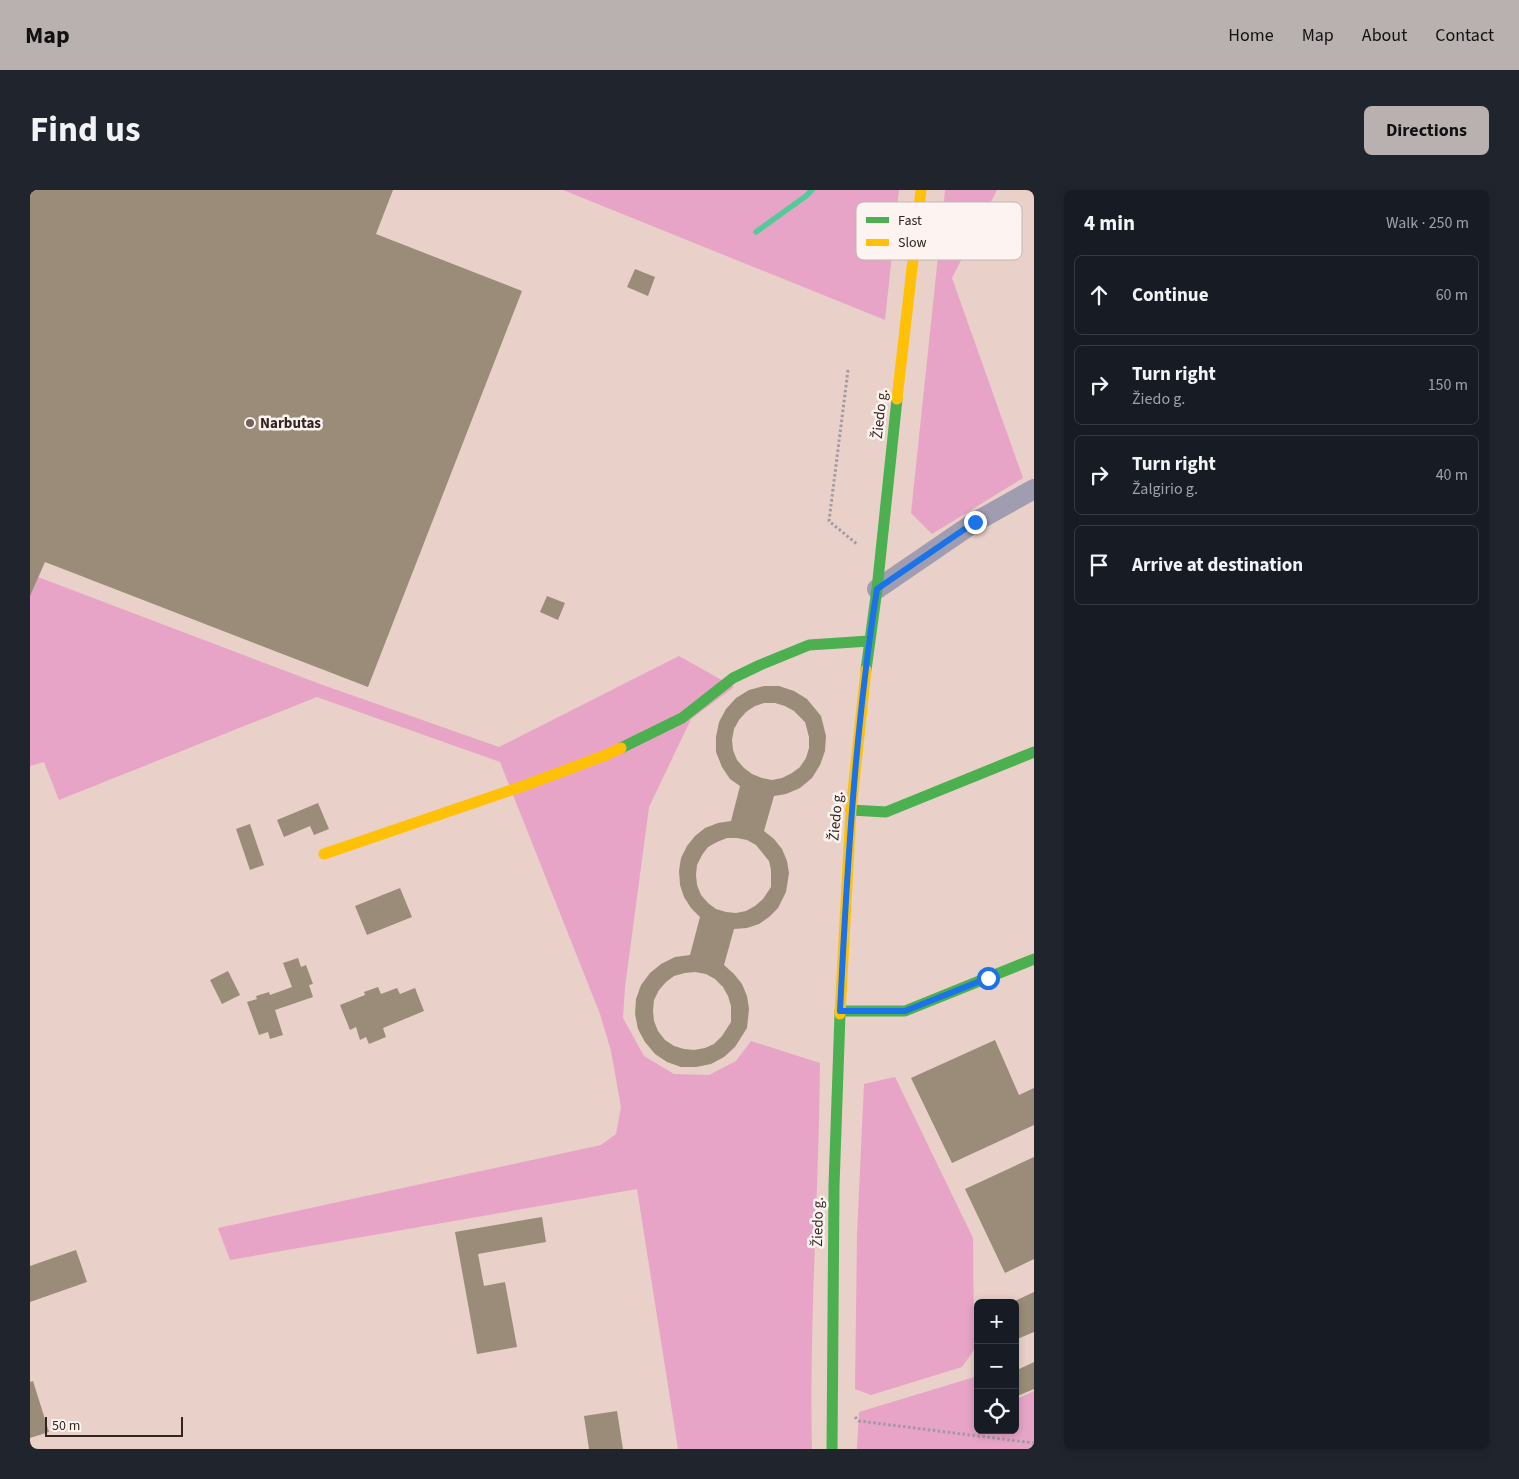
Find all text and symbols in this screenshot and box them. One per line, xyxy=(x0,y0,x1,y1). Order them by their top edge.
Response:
text: Map xyxy=(25,18,70,53)
text: Home xyxy=(1228,23,1274,48)
text: Map xyxy=(1302,23,1334,48)
text: About xyxy=(1362,23,1407,48)
text: Contact xyxy=(1435,23,1494,48)
text: Find us xyxy=(30,105,140,155)
button: Directions xyxy=(1364,106,1489,155)
legend xyxy=(856,202,1022,260)
text: 4 min xyxy=(1084,208,1135,238)
text: Fast xyxy=(898,211,922,231)
text: Walk · 250 m xyxy=(1386,212,1469,234)
text: Slow xyxy=(898,233,927,253)
icon: ahead xyxy=(1085,281,1113,309)
text: Continue xyxy=(1132,282,1209,309)
text: 60 m xyxy=(1436,284,1468,306)
text: Turn right xyxy=(1132,361,1216,388)
icon: right xyxy=(1085,371,1113,399)
text: 150 m xyxy=(1428,374,1468,396)
street label: Žiedo g. xyxy=(867,388,893,440)
text: Žiedo g. xyxy=(1132,388,1185,410)
place label: Narbutas xyxy=(260,413,321,434)
marker: Narbutas xyxy=(244,417,256,429)
text: Turn right xyxy=(1132,451,1216,478)
icon: right xyxy=(1085,461,1113,489)
text: 40 m xyxy=(1436,464,1468,486)
text: Žalgirio g. xyxy=(1132,478,1198,500)
route end xyxy=(964,511,987,534)
icon: arrive xyxy=(1085,551,1113,579)
text: Arrive at destination xyxy=(1132,552,1303,579)
street label: Žiedo g. xyxy=(823,790,849,842)
route start xyxy=(977,967,1000,990)
street label: Žiedo g. xyxy=(807,1197,829,1247)
map controls xyxy=(974,1299,1019,1434)
button: + xyxy=(974,1299,1019,1344)
button: − xyxy=(974,1344,1019,1389)
button: locate xyxy=(974,1389,1019,1434)
scale bar xyxy=(45,1414,182,1437)
text: 50 m xyxy=(52,1416,80,1436)

